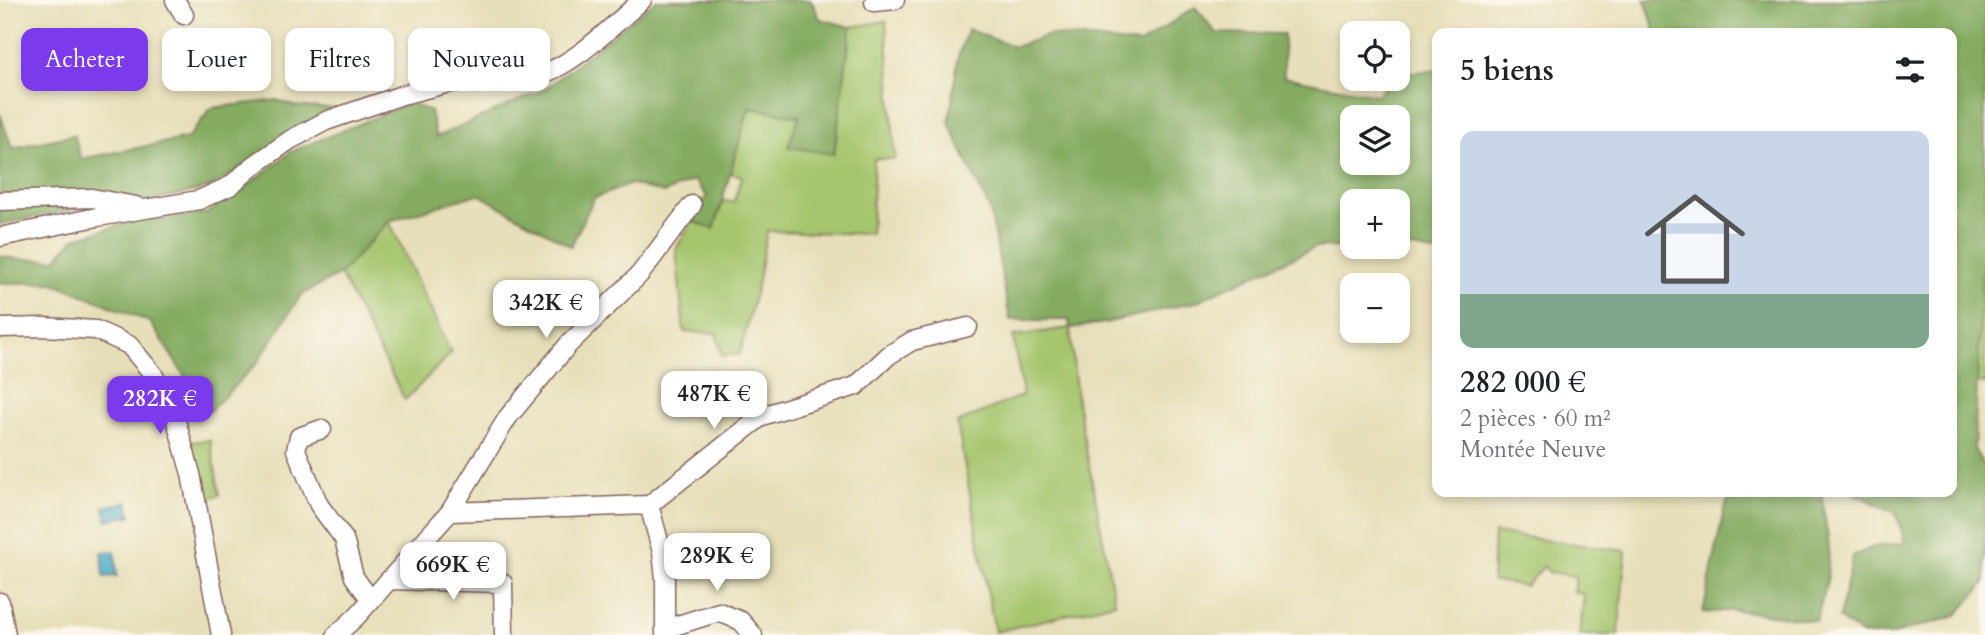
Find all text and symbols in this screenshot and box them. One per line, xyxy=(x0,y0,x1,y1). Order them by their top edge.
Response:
map controls xyxy=(1340,21,1410,343)
button: locate xyxy=(1340,21,1410,91)
chip: Acheter xyxy=(21,28,148,91)
chip: Louer xyxy=(162,28,271,91)
chip: Filtres xyxy=(285,28,394,91)
chip: Nouveau xyxy=(408,28,550,91)
text: 5 biens xyxy=(1460,50,1554,91)
icon: filters xyxy=(1891,51,1929,89)
button: layers xyxy=(1340,105,1410,175)
icon: home xyxy=(1632,176,1758,302)
button: + xyxy=(1340,189,1410,259)
button: − xyxy=(1340,273,1410,343)
pin: 342K € xyxy=(489,280,603,340)
text: 342K € xyxy=(509,287,583,318)
text: 282 000 € xyxy=(1460,362,1586,403)
pin: 487K € xyxy=(657,372,771,431)
pin: 282K € xyxy=(103,376,217,436)
text: 487K € xyxy=(677,378,751,409)
text: 282K € xyxy=(123,383,197,414)
text: 2 pièces · 60 m² xyxy=(1460,403,1611,434)
text: Montée Neuve xyxy=(1460,434,1606,465)
pin: 289K € xyxy=(660,534,774,593)
text: 289K € xyxy=(680,540,754,571)
pin: 669K € xyxy=(396,542,510,602)
text: 669K € xyxy=(416,549,490,580)

